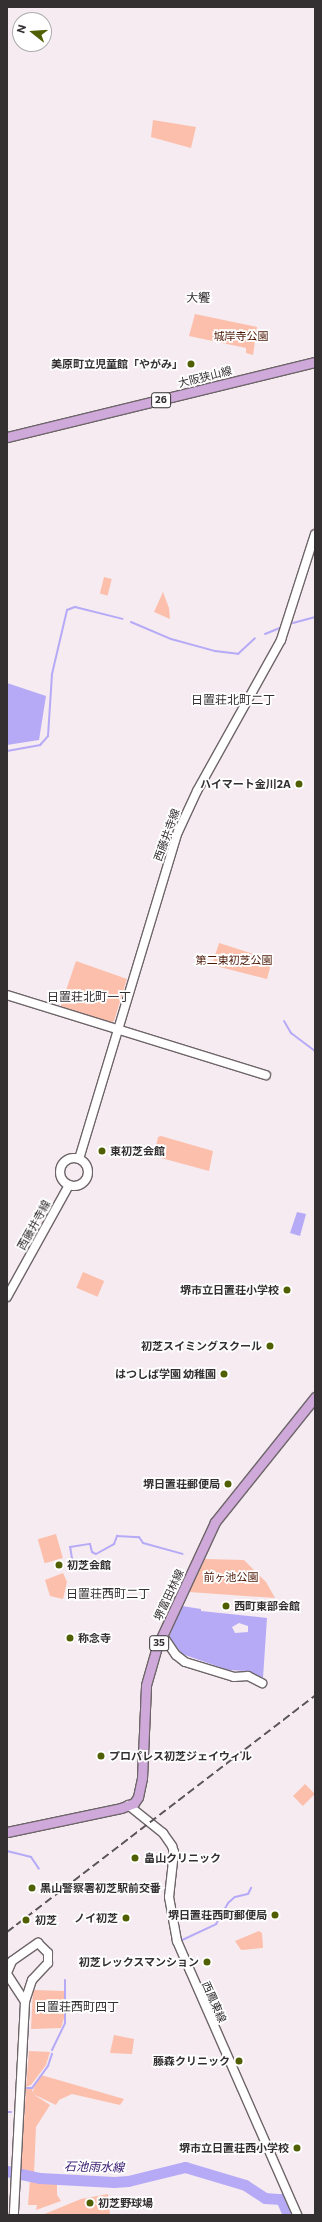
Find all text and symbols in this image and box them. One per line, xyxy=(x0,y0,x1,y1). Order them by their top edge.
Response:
north arrow xyxy=(12,12,52,52)
text: N xyxy=(14,23,28,34)
district label: 大饗 xyxy=(186,291,210,305)
park label: 城岸寺公園 xyxy=(214,329,268,343)
place label: 美原町立児童館「やがみ」 xyxy=(51,357,183,371)
marker: 美原町立児童館「やがみ」 xyxy=(186,359,196,369)
street label: 大阪狭山線 xyxy=(177,364,233,390)
road number: 26 xyxy=(151,392,171,408)
district label: 日置荘北町二丁 xyxy=(191,693,275,707)
place label: ハイマート金川2A xyxy=(200,777,291,791)
marker: ハイマート金川2A xyxy=(294,779,304,789)
street label: 西藤井寺線 xyxy=(151,807,183,863)
park label: 第二東初芝公園 xyxy=(196,953,272,967)
district label: 日置荘北町一丁 xyxy=(47,990,131,1004)
place label: 東初芝会館 xyxy=(110,1144,165,1158)
marker: 東初芝会館 xyxy=(97,1146,107,1156)
street label: 西藤井寺線 xyxy=(15,1198,53,1252)
place label: 堺市立日置荘小学校 xyxy=(180,1283,279,1297)
marker: 堺市立日置荘小学校 xyxy=(282,1285,292,1295)
place label: 初芝スイミングスクール xyxy=(141,1339,262,1353)
marker: 初芝スイミングスクール xyxy=(265,1341,275,1351)
place label: はつしば学園 幼稚園 xyxy=(115,1367,216,1381)
marker: はつしば学園 幼稚園 xyxy=(219,1369,229,1379)
place label: 堺日置荘郵便局 xyxy=(143,1477,220,1491)
marker: 堺日置荘郵便局 xyxy=(223,1479,233,1489)
place label: 初芝会館 xyxy=(67,1558,111,1572)
marker: 初芝会館 xyxy=(54,1560,64,1570)
street label: 堺富田林線 xyxy=(151,1567,187,1623)
park label: 前ヶ池公園 xyxy=(204,1570,258,1584)
district label: 日置荘西町二丁 xyxy=(66,1587,150,1601)
place label: 西町東部会館 xyxy=(234,1599,300,1613)
marker: 西町東部会館 xyxy=(221,1601,231,1611)
place label: 称念寺 xyxy=(78,1631,111,1645)
marker: 称念寺 xyxy=(65,1633,75,1643)
road number: 35 xyxy=(149,1635,169,1651)
place label: プロパレス初芝ジェイウィル xyxy=(109,1749,252,1763)
marker: プロパレス初芝ジェイウィル xyxy=(96,1751,106,1761)
place label: 畠山クリニック xyxy=(144,1851,221,1865)
marker: 畠山クリニック xyxy=(129,1852,141,1864)
place label: 黒山警察署初芝駅前交番 xyxy=(40,1881,161,1895)
marker: 黒山警察署初芝駅前交番 xyxy=(27,1883,37,1893)
place label: 堺日置荘西町郵便局 xyxy=(168,1908,267,1922)
marker: 堺日置荘西町郵便局 xyxy=(270,1910,280,1920)
place label: ノイ初芝 xyxy=(74,1911,118,1925)
place label: 初芝 xyxy=(35,1913,57,1927)
marker: ノイ初芝 xyxy=(121,1913,131,1923)
marker: 初芝 xyxy=(20,1914,32,1926)
place label: 初芝レックスマンション xyxy=(78,1955,199,1969)
marker: 初芝レックスマンション xyxy=(202,1957,212,1967)
street label: 西鳳東線 xyxy=(199,1979,229,2025)
district label: 日置荘西町四丁 xyxy=(35,2000,119,2014)
place label: 藤森クリニック xyxy=(153,2054,230,2068)
marker: 藤森クリニック xyxy=(233,2055,245,2067)
place label: 堺市立日置荘西小学校 xyxy=(179,2141,289,2155)
marker: 堺市立日置荘西小学校 xyxy=(292,2143,302,2153)
water label: 石池雨水線 xyxy=(64,2159,124,2175)
place label: 初芝野球場 xyxy=(98,2196,153,2210)
marker: 初芝野球場 xyxy=(85,2198,95,2208)

